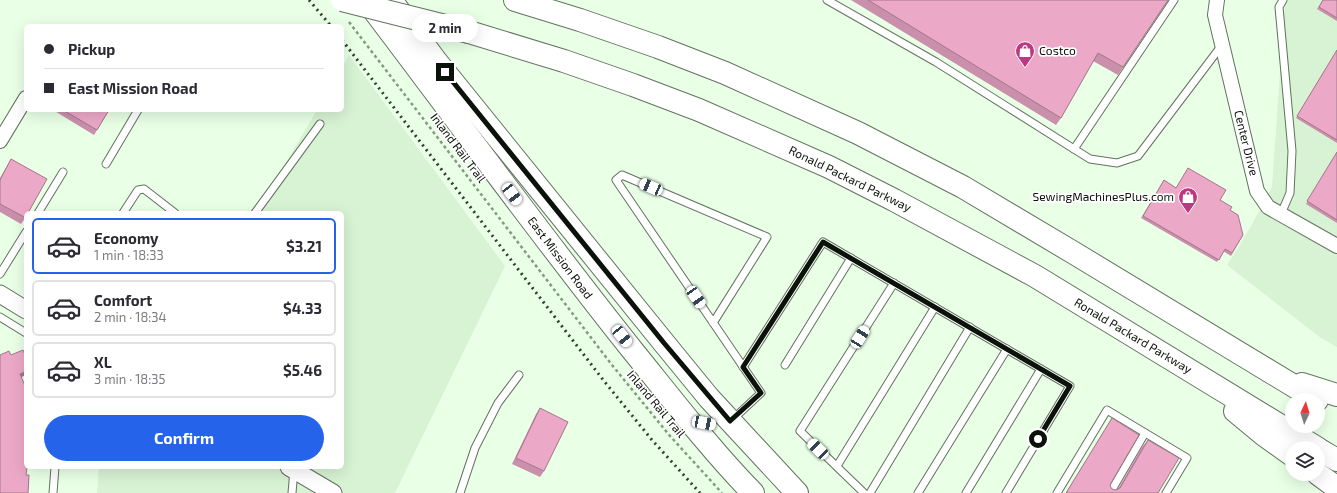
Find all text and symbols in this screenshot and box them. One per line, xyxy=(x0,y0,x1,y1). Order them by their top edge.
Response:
callout: 2 min xyxy=(412,14,478,42)
text: 2 min xyxy=(428,20,462,36)
text: Pickup xyxy=(68,40,115,58)
shop icon: Costco xyxy=(1014,40,1036,68)
place label: Costco xyxy=(1039,43,1076,57)
route end xyxy=(436,63,454,81)
text: East Mission Road xyxy=(68,79,198,97)
street label: Center Drive xyxy=(1232,109,1262,177)
street label: Inland Rail Trail xyxy=(428,110,490,185)
street label: Ronald Packard Parkway xyxy=(787,142,915,214)
car xyxy=(638,177,664,197)
car xyxy=(500,181,524,207)
shop icon: SewingMachinesPlus.com xyxy=(1177,186,1199,214)
place label: SewingMachinesPlus.com xyxy=(1032,189,1174,203)
street label: East Mission Road xyxy=(525,213,596,301)
icon: car xyxy=(46,228,82,264)
text: Economy xyxy=(94,229,159,247)
text: $3.21 xyxy=(286,237,322,255)
text: 1 min · 18:33 xyxy=(94,247,164,263)
car xyxy=(684,284,708,310)
icon: car xyxy=(46,290,82,326)
text: Comfort xyxy=(94,291,152,309)
street label: Ronald Packard Parkway xyxy=(1072,294,1195,376)
text: $4.33 xyxy=(283,299,322,317)
text: 2 min · 18:34 xyxy=(94,309,167,325)
car xyxy=(610,323,634,349)
car xyxy=(849,324,871,350)
icon: car xyxy=(46,352,82,388)
text: XL xyxy=(94,353,112,371)
text: $5.46 xyxy=(283,361,322,379)
street label: Inland Rail Trail xyxy=(625,367,689,440)
text: 3 min · 18:35 xyxy=(94,371,166,387)
north arrow xyxy=(1285,393,1325,433)
map controls xyxy=(1285,393,1325,481)
button: Confirm xyxy=(44,415,324,461)
car xyxy=(691,415,717,431)
route start xyxy=(1029,430,1047,448)
car xyxy=(805,436,831,462)
button: layers xyxy=(1285,441,1325,481)

